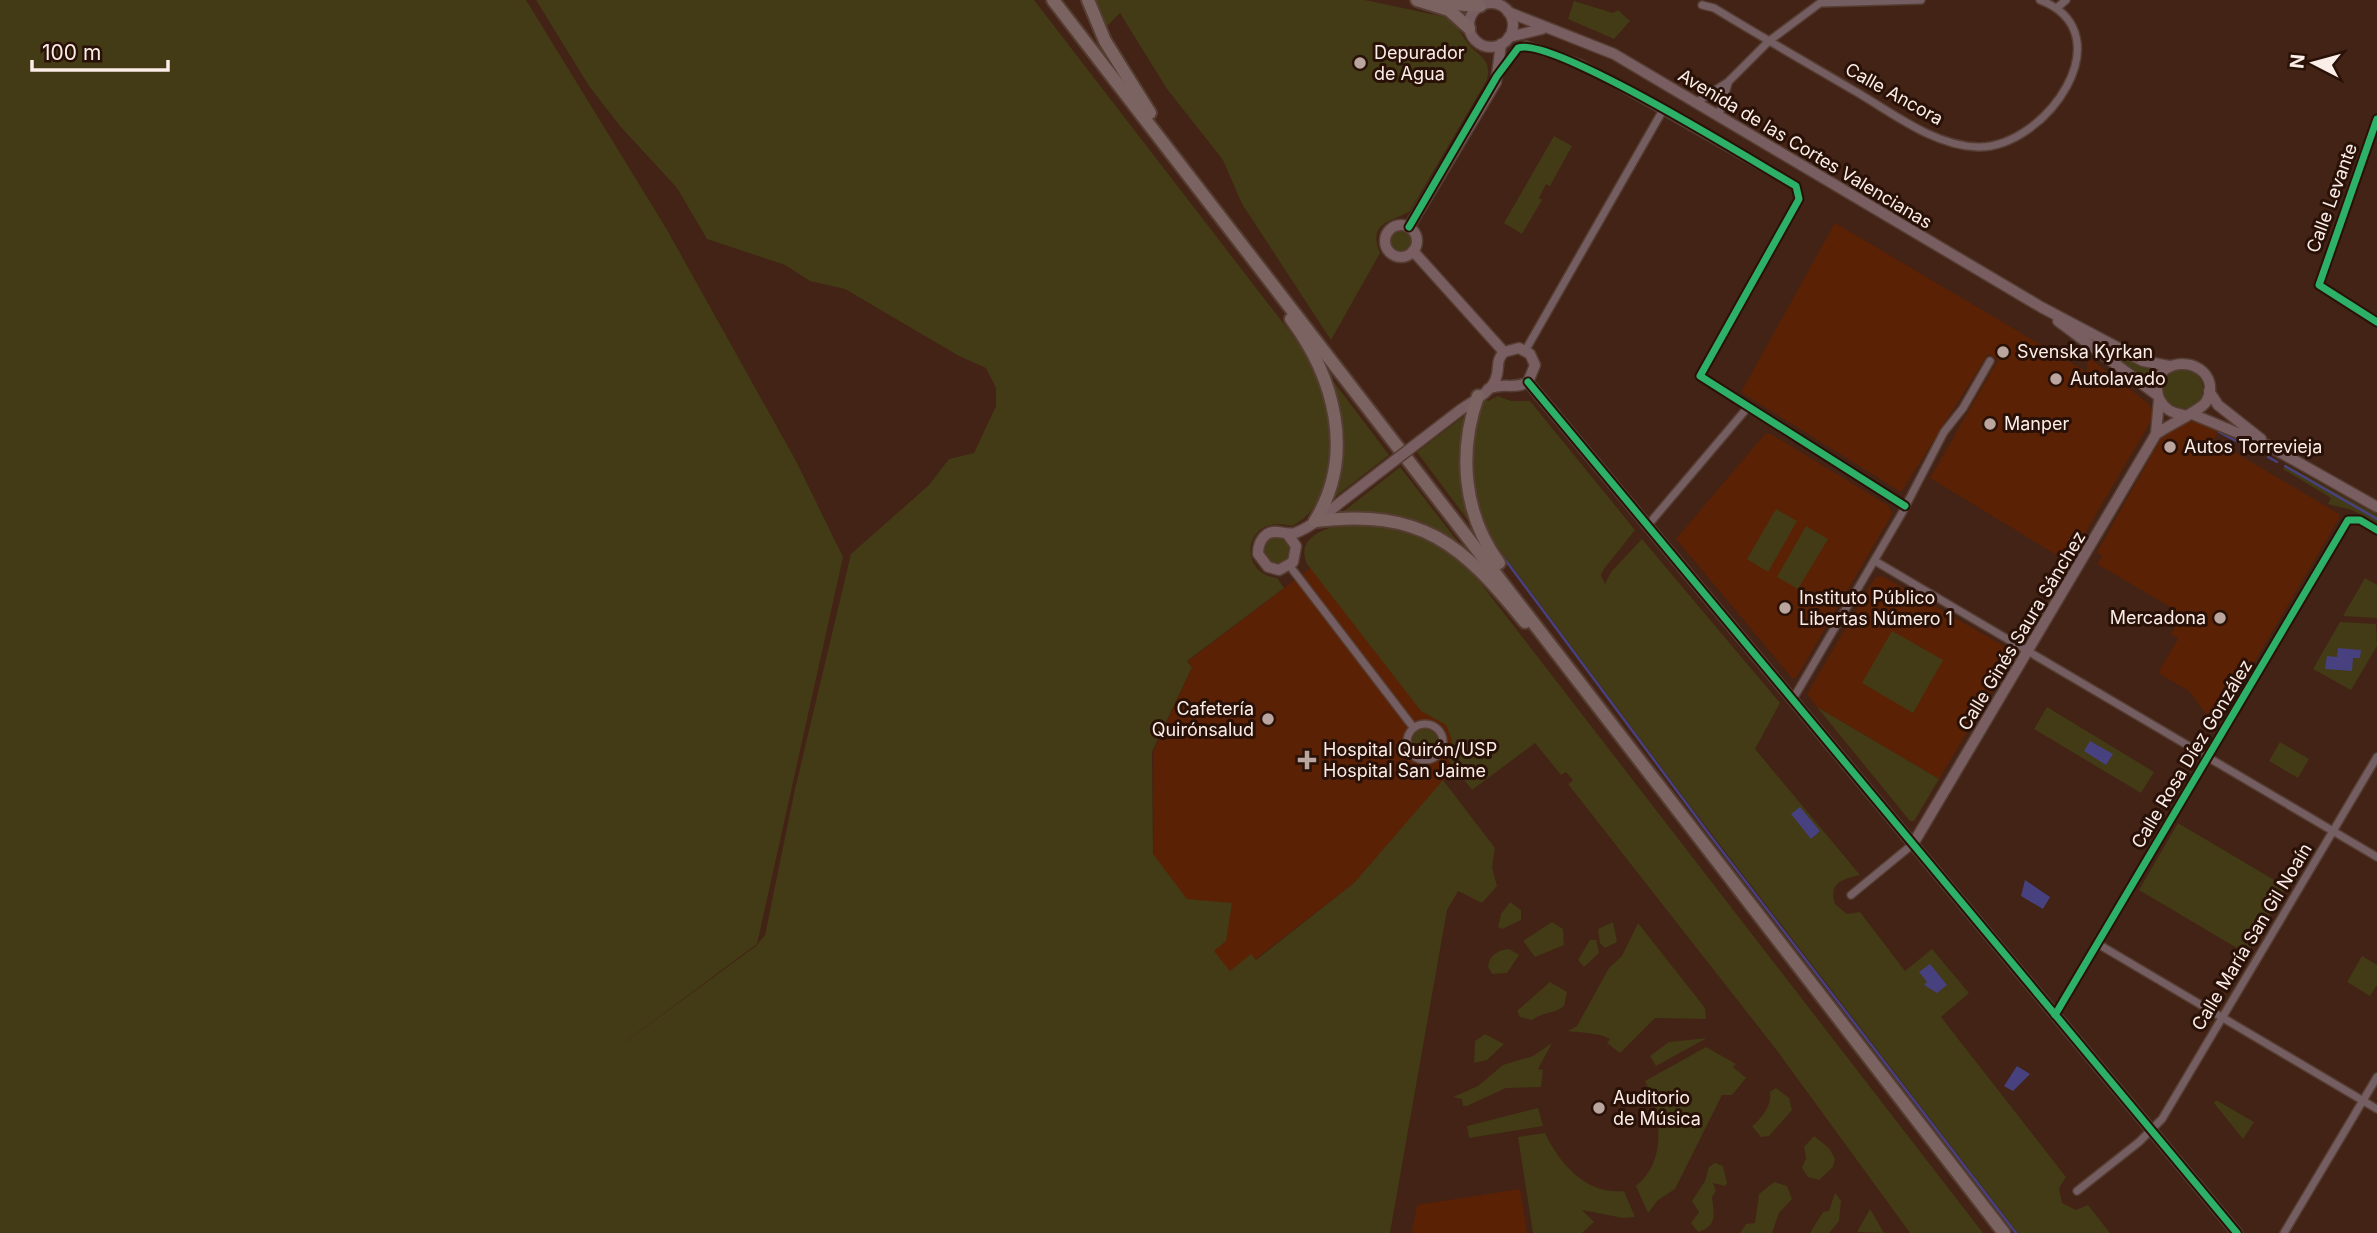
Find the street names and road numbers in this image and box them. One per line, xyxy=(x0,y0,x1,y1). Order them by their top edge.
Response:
street label: Calle Ancora xyxy=(1842,58,1947,129)
street label: Avenida de las Cortes Valencianas xyxy=(1675,64,1936,233)
street label: Calle Levante xyxy=(2302,140,2361,255)
street label: Calle Ginés Saura Sánchez xyxy=(1954,527,2089,734)
street label: Calle Rosa Díez González xyxy=(2127,656,2256,852)
street label: Calle María San Gil Noaín xyxy=(2187,839,2316,1034)

